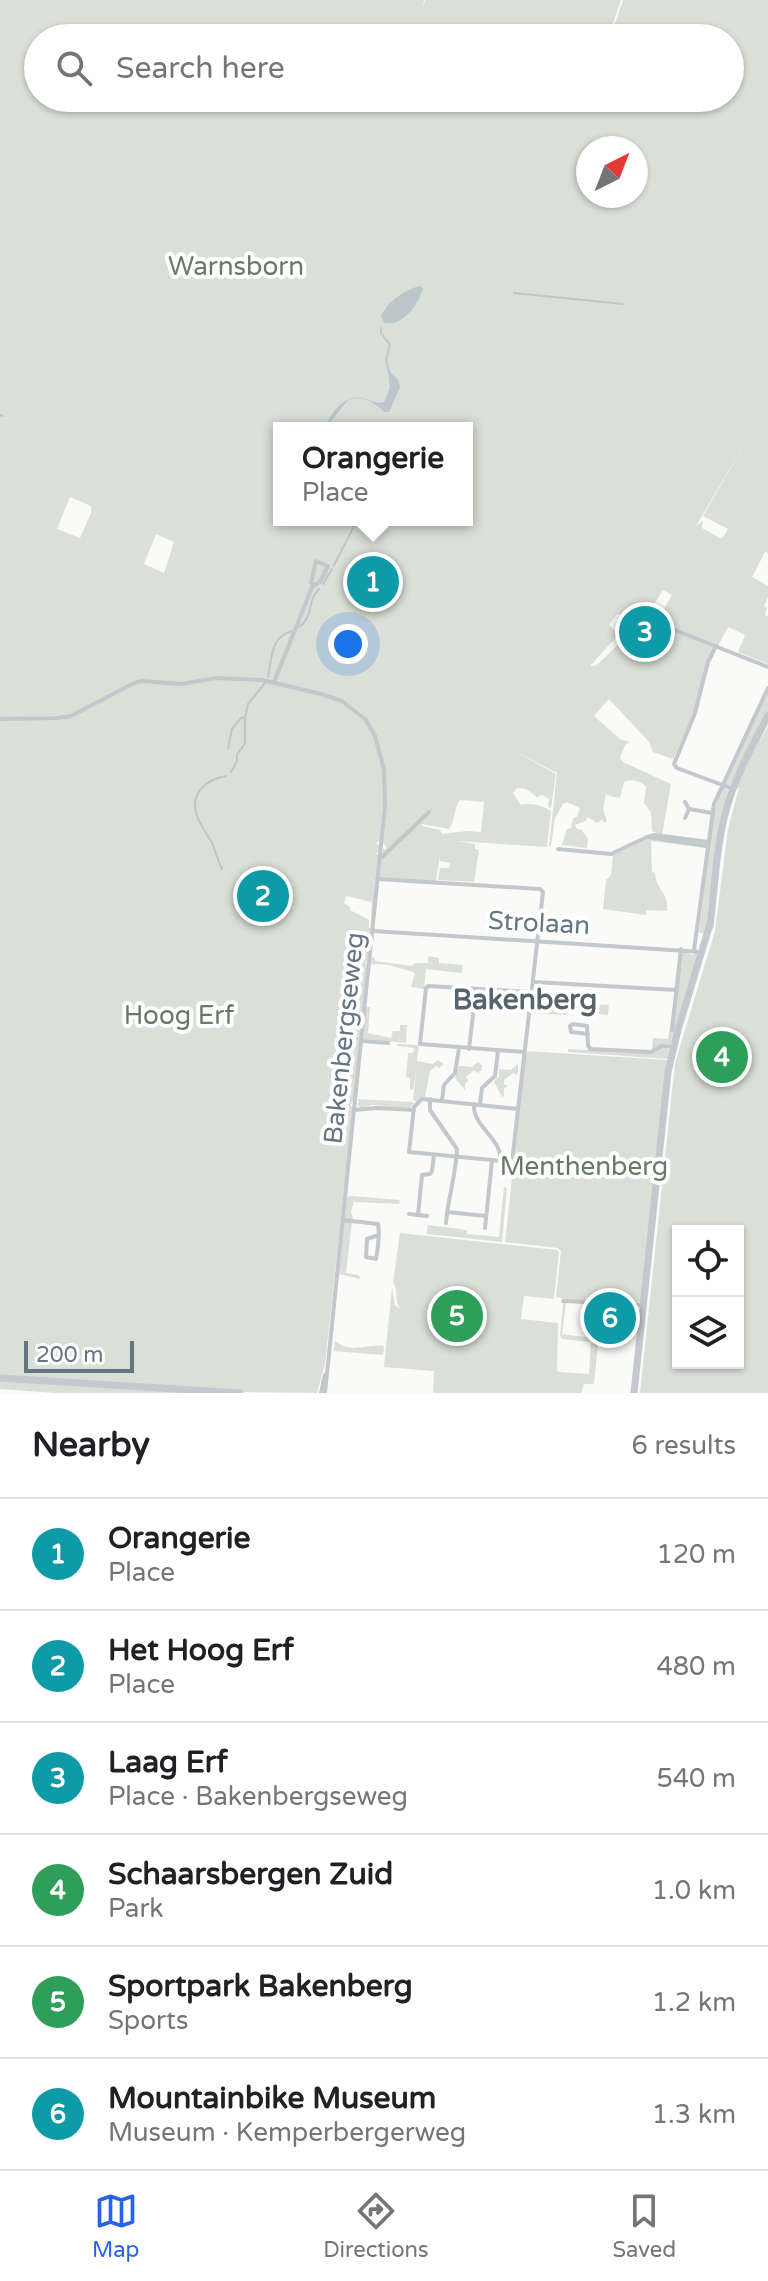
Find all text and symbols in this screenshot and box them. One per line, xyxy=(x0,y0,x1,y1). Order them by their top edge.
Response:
search box xyxy=(24,24,744,112)
icon: search xyxy=(52,46,96,90)
text: Search here xyxy=(116,50,285,87)
north arrow xyxy=(576,136,648,208)
park label: Warnsborn xyxy=(168,251,304,282)
popup xyxy=(273,422,473,526)
text: Orangerie xyxy=(302,440,444,477)
text: Place xyxy=(302,477,369,508)
pin: 1 xyxy=(347,552,399,612)
pin: 3 xyxy=(619,602,671,662)
your location xyxy=(328,624,368,664)
pin: 2 xyxy=(237,866,289,926)
street label: Strolaan xyxy=(487,905,591,941)
street label: Bakenbergseweg xyxy=(317,931,371,1145)
district label: Bakenberg xyxy=(453,983,597,1017)
park label: Hoog Erf xyxy=(124,1000,234,1031)
pin: 4 xyxy=(696,1027,748,1087)
park label: Menthenberg xyxy=(500,1151,668,1182)
map controls xyxy=(672,1225,744,1369)
button: locate xyxy=(672,1225,744,1297)
pin: 5 xyxy=(431,1286,483,1346)
pin: 6 xyxy=(584,1288,636,1348)
button: layers xyxy=(672,1297,744,1369)
scale bar xyxy=(24,1337,134,1373)
text: 200 m xyxy=(36,1342,103,1368)
text: Nearby xyxy=(32,1425,150,1466)
text: 6 results xyxy=(631,1430,736,1461)
text: Orangerie xyxy=(108,1520,251,1557)
text: 1 xyxy=(50,1539,66,1570)
text: 120 m xyxy=(656,1539,736,1570)
text: Place xyxy=(108,1557,175,1588)
text: Het Hoog Erf xyxy=(108,1632,294,1669)
text: 2 xyxy=(50,1651,66,1682)
text: 480 m xyxy=(656,1651,736,1682)
text: Place xyxy=(108,1669,175,1700)
text: Laag Erf xyxy=(108,1744,228,1781)
text: 3 xyxy=(50,1763,66,1794)
text: 540 m xyxy=(656,1763,736,1794)
text: Place · Bakenbergseweg xyxy=(108,1781,408,1812)
text: Schaarsbergen Zuid xyxy=(108,1856,393,1893)
text: 4 xyxy=(50,1875,66,1906)
text: 1.0 km xyxy=(652,1875,736,1906)
text: Park xyxy=(108,1893,164,1924)
text: Sportpark Bakenberg xyxy=(108,1968,413,2005)
text: 5 xyxy=(50,1987,66,2018)
text: 1.2 km xyxy=(652,1987,736,2018)
text: Sports xyxy=(108,2005,188,2036)
text: Mountainbike Museum xyxy=(108,2080,436,2117)
text: 6 xyxy=(50,2099,66,2130)
text: 1.3 km xyxy=(652,2099,736,2130)
text: Museum · Kemperbergerweg xyxy=(108,2117,466,2148)
tab: Map xyxy=(92,2189,139,2263)
tab: Directions xyxy=(323,2189,429,2263)
tab: Saved xyxy=(612,2189,676,2263)

